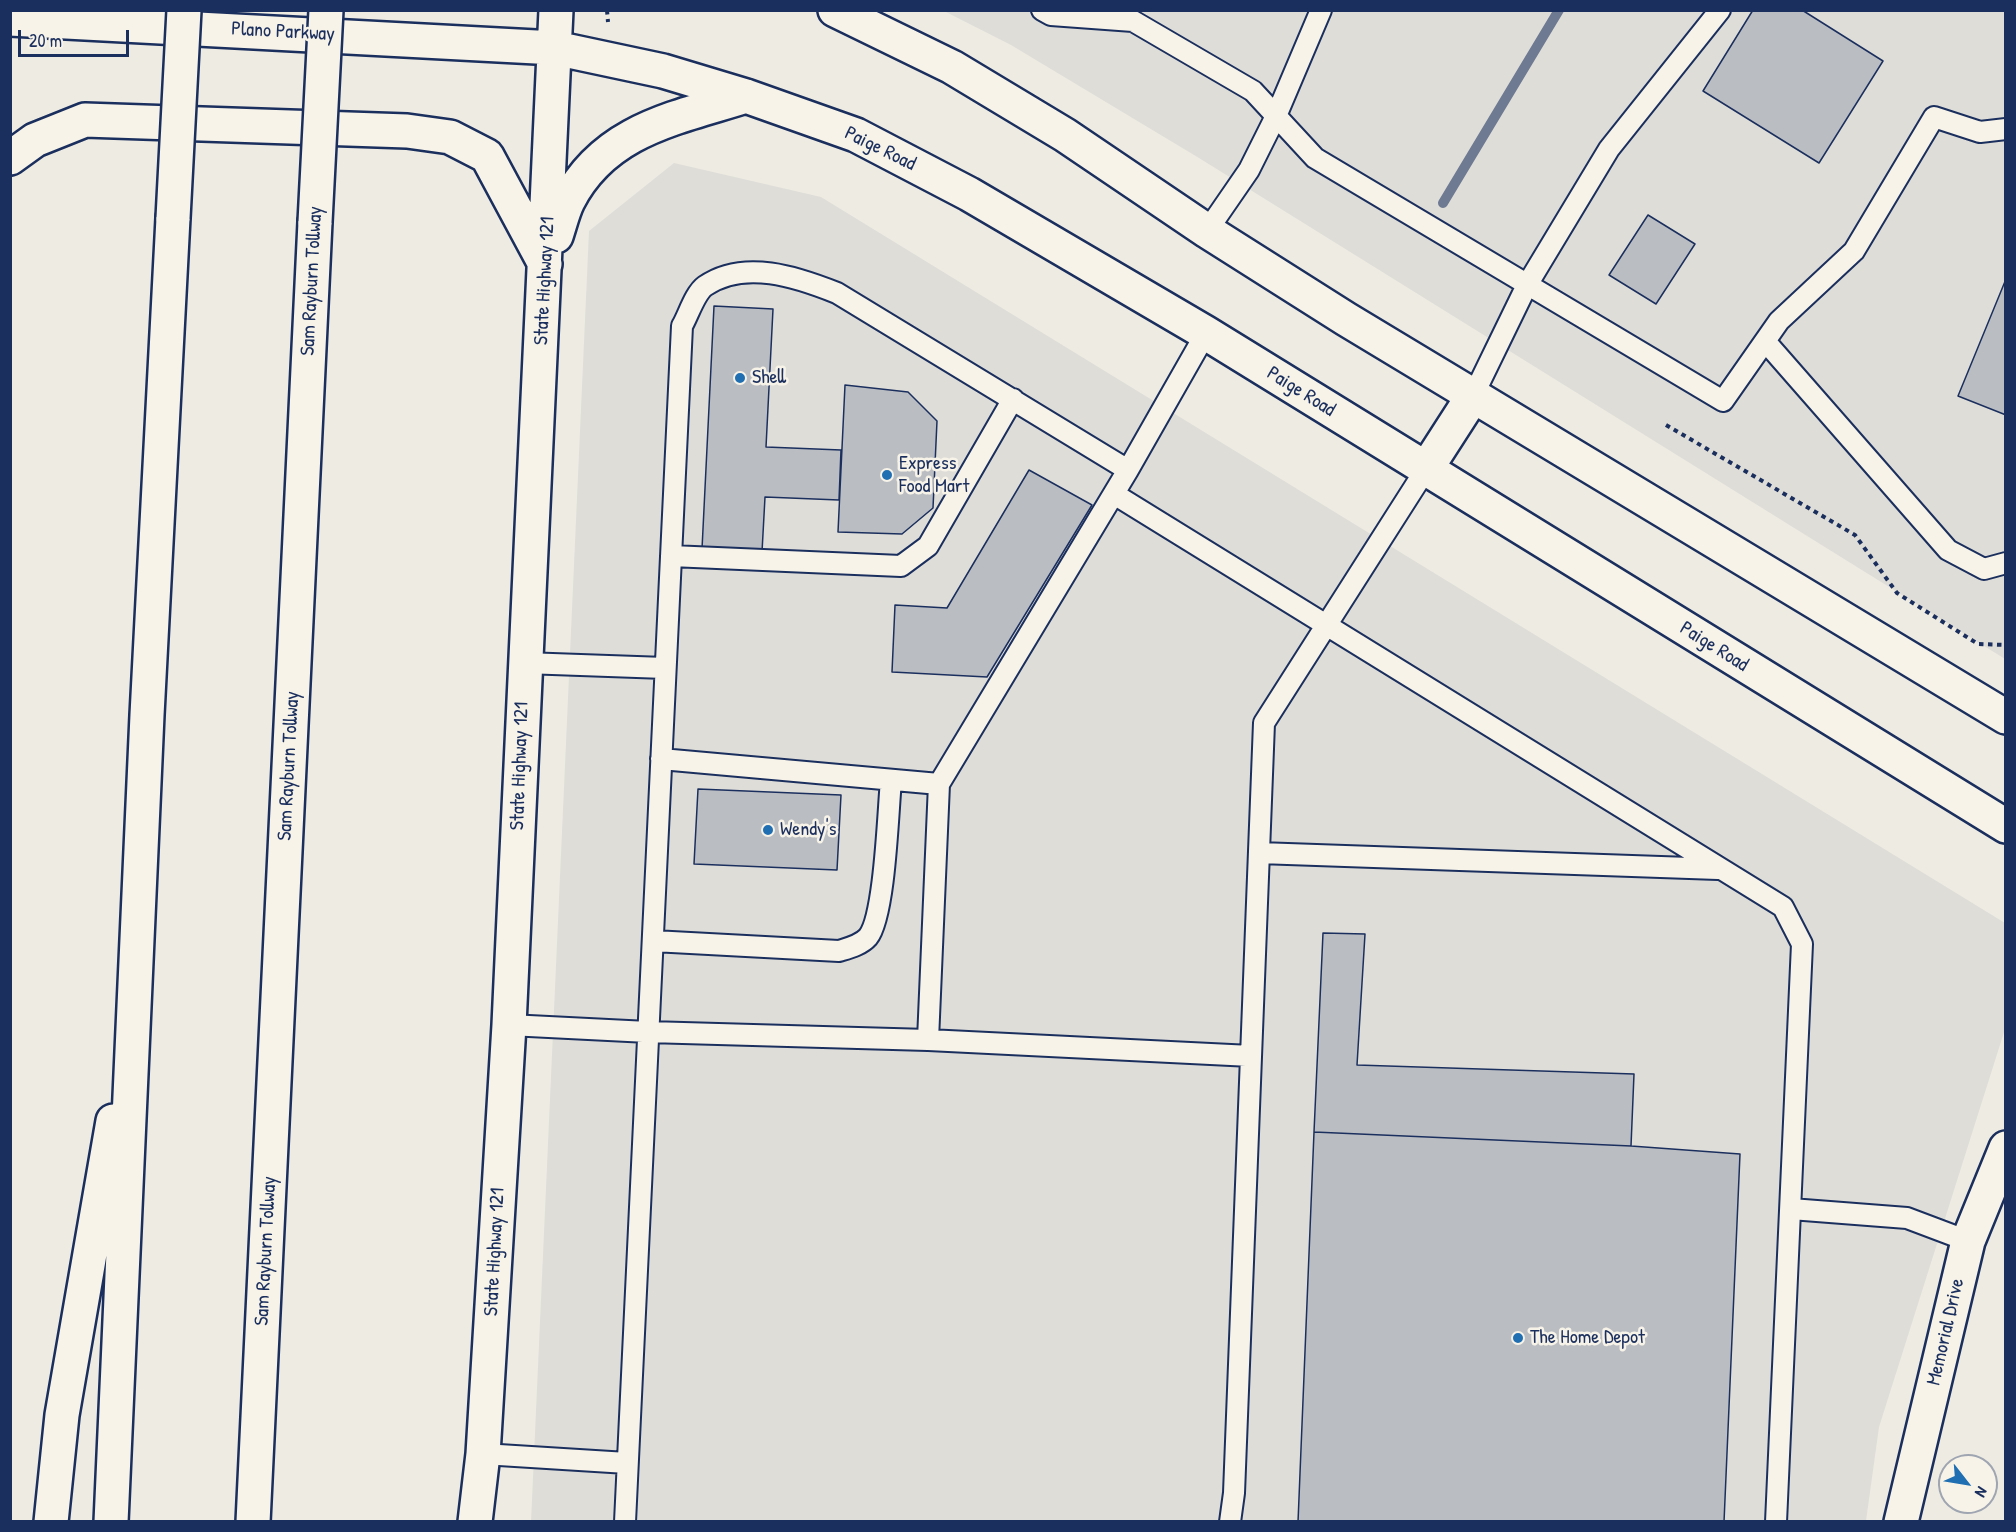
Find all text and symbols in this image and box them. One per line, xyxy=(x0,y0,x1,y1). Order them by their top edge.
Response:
street label: Plano Parkway xyxy=(231,17,335,47)
scale bar xyxy=(21,18,132,56)
text: 20 m xyxy=(29,28,62,53)
street label: Paige Road xyxy=(841,122,919,176)
street label: Sam Rayburn Tollway xyxy=(296,206,328,356)
street label: State Highway 121 xyxy=(530,216,560,346)
street label: Paige Road xyxy=(1262,362,1340,422)
place label: Shell xyxy=(752,366,786,390)
marker: Shell xyxy=(733,371,747,385)
place label: Express Food Mart xyxy=(899,452,969,499)
marker: Express Food Mart xyxy=(880,468,894,482)
street label: Paige Road xyxy=(1675,617,1753,677)
street label: Sam Rayburn Tollway xyxy=(273,691,305,841)
street label: State Highway 121 xyxy=(506,701,534,831)
place label: Wendy's xyxy=(780,818,837,842)
marker: Wendy's xyxy=(761,823,775,837)
street label: Sam Rayburn Tollway xyxy=(250,1176,282,1326)
street label: State Highway 121 xyxy=(480,1187,510,1317)
street label: Memorial Drive xyxy=(1922,1276,1970,1388)
place label: The Home Depot xyxy=(1530,1326,1645,1350)
marker: The Home Depot xyxy=(1511,1331,1525,1345)
north arrow xyxy=(1938,1454,1998,1514)
text: N xyxy=(1970,1483,1993,1502)

